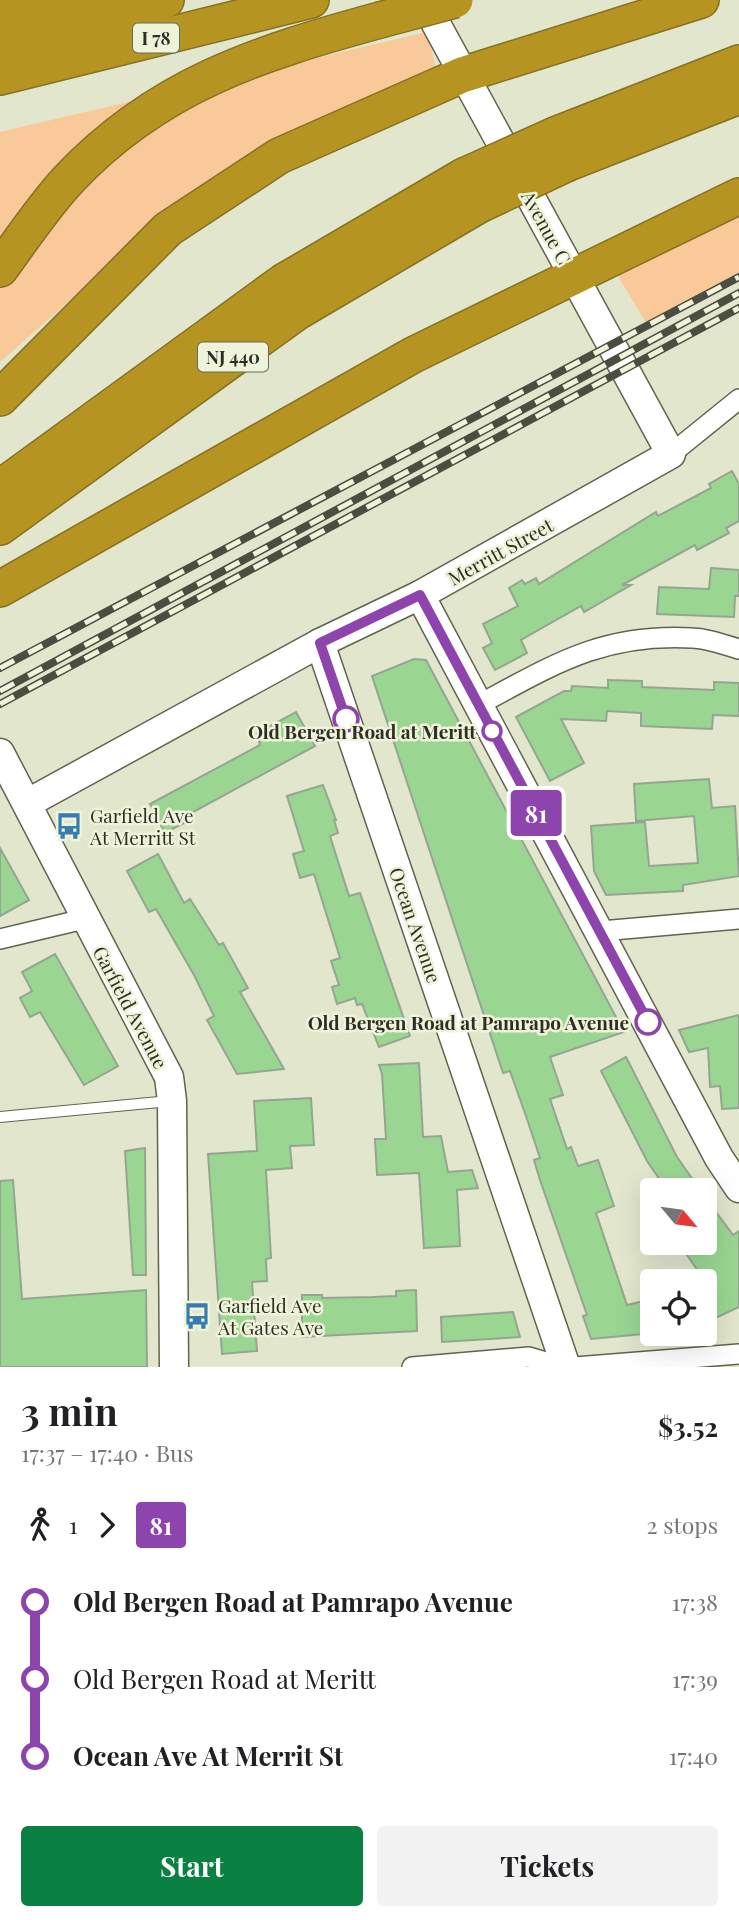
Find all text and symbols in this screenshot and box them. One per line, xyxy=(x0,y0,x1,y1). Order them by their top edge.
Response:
road number: I 78 xyxy=(133,24,179,52)
street label: Avenue C xyxy=(516,185,578,269)
road number: NJ 440 xyxy=(198,342,268,372)
street label: Merritt Street xyxy=(443,511,557,591)
unlabelled marker xyxy=(333,706,359,732)
place label: Old Bergen Road at Meritt xyxy=(248,718,476,744)
marker: Old Bergen Road at Meritt xyxy=(482,721,502,741)
line badge: 81 xyxy=(504,790,568,836)
text: 81 xyxy=(525,797,547,829)
place label: Garfield Ave At Merritt St xyxy=(89,802,196,850)
bus stop icon: Garfield Ave At Merritt St xyxy=(54,811,84,841)
street label: Ocean Avenue xyxy=(384,864,448,986)
street label: Garfield Avenue xyxy=(88,941,174,1073)
place label: Old Bergen Road at Pamrapo Avenue xyxy=(308,1009,629,1035)
marker: Old Bergen Road at Pamrapo Avenue xyxy=(635,1009,661,1035)
north arrow xyxy=(640,1178,718,1255)
map controls xyxy=(640,1178,717,1346)
button: locate xyxy=(640,1269,717,1346)
place label: Garfield Ave At Gates Ave xyxy=(217,1292,323,1340)
bus stop icon: Garfield Ave At Gates Ave xyxy=(182,1301,212,1331)
text: 3 min xyxy=(21,1385,118,1436)
text: $3.52 xyxy=(658,1409,718,1444)
text: 17:37 – 17:40 · Bus xyxy=(21,1437,194,1468)
icon: walk xyxy=(21,1506,59,1544)
icon: forward xyxy=(88,1506,126,1544)
text: 1 xyxy=(69,1509,78,1540)
text: 81 xyxy=(150,1509,172,1541)
text: 2 stops xyxy=(647,1509,718,1540)
text: Old Bergen Road at Pamrapo Avenue xyxy=(73,1584,513,1619)
text: 17:38 xyxy=(672,1586,718,1617)
text: Old Bergen Road at Meritt xyxy=(73,1661,376,1696)
text: 17:39 xyxy=(672,1663,718,1694)
text: Ocean Ave At Merrit St xyxy=(73,1738,343,1773)
text: 17:40 xyxy=(669,1740,718,1771)
button: Start xyxy=(21,1826,363,1906)
button: Tickets xyxy=(377,1826,718,1906)

